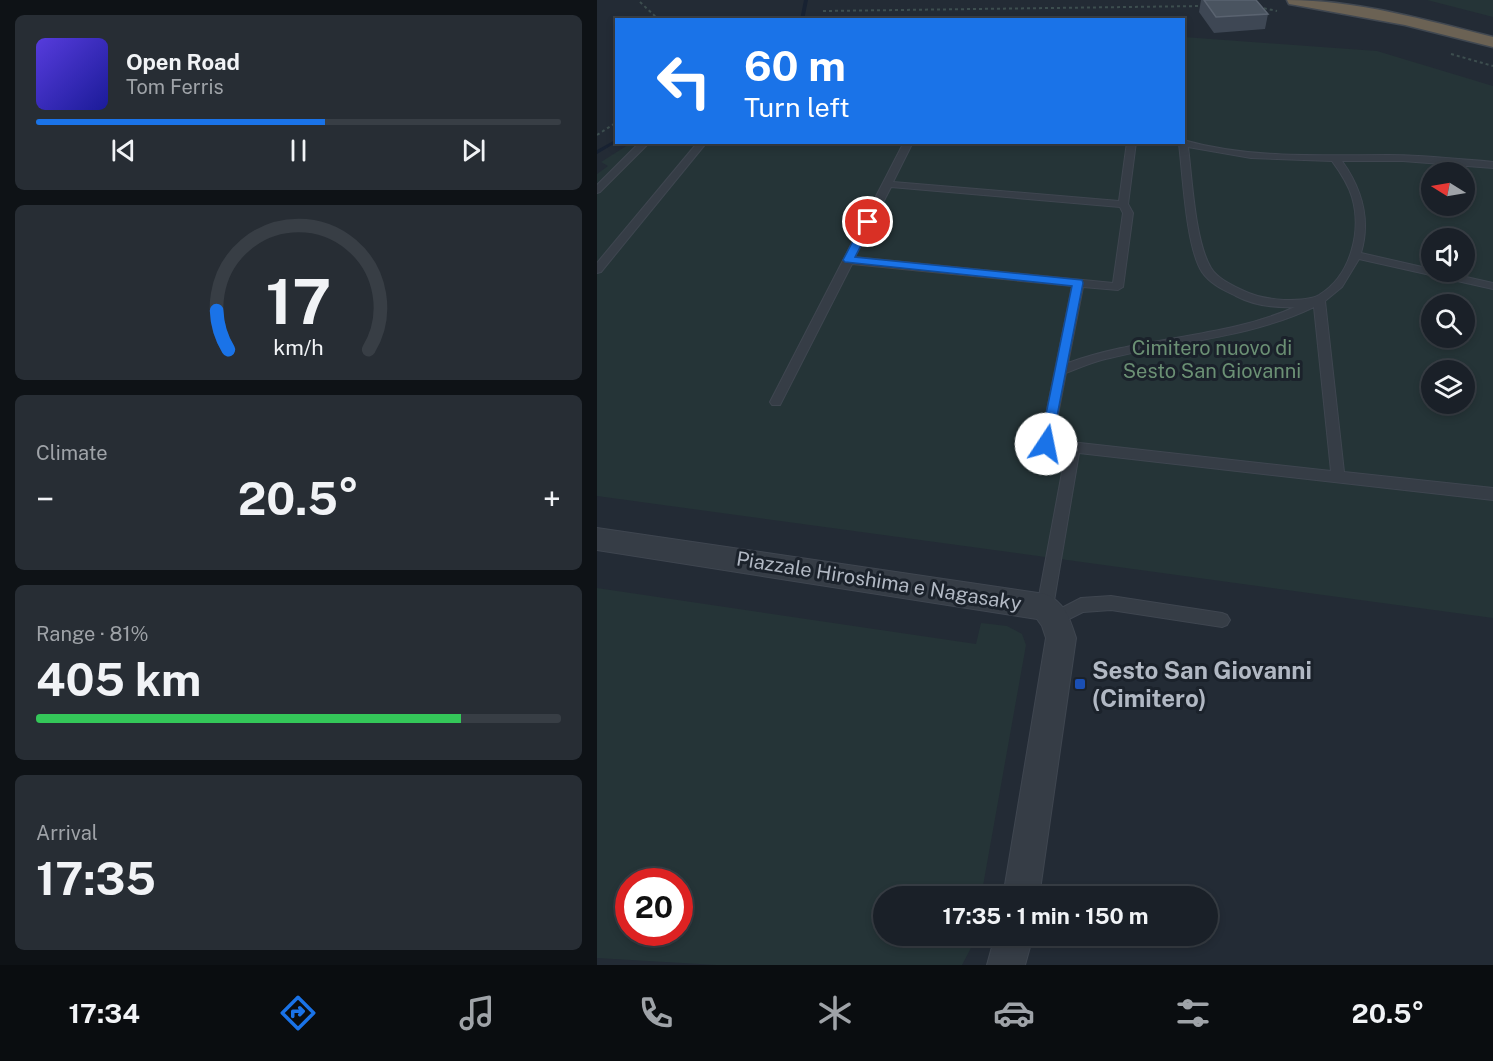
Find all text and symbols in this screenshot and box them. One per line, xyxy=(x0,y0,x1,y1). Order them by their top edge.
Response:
text: 60 m xyxy=(744,41,846,90)
icon: left xyxy=(645,42,723,120)
text: Open Road xyxy=(126,49,240,75)
text: Tom Ferris xyxy=(126,75,224,99)
text: Turn left xyxy=(744,91,850,123)
icon: previous xyxy=(107,134,140,167)
icon: pause xyxy=(282,134,315,167)
icon: next xyxy=(457,134,490,167)
north arrow xyxy=(1421,162,1475,216)
map controls xyxy=(1421,162,1475,414)
pin xyxy=(842,196,893,247)
icon: arrive xyxy=(851,205,884,238)
button: sound xyxy=(1421,228,1475,282)
text: 17 xyxy=(266,265,331,338)
button: search xyxy=(1421,294,1475,348)
text: km/h xyxy=(273,335,324,360)
park label: Cimitero nuovo di Sesto San Giovanni xyxy=(1123,336,1301,383)
button: layers xyxy=(1421,360,1475,414)
position arrow xyxy=(1014,412,1078,476)
text: Climate xyxy=(36,441,108,465)
text: 20.5° xyxy=(238,472,359,525)
text: − xyxy=(36,480,54,518)
text: + xyxy=(543,480,561,518)
street label: Piazzale Hiroshima e Nagasaky xyxy=(735,547,1024,615)
text: Range · 81% xyxy=(36,622,149,646)
text: 405 km xyxy=(36,653,201,706)
place label: Sesto San Giovanni (Cimitero) xyxy=(1092,656,1312,712)
marker: Sesto San Giovanni (Cimitero) xyxy=(1073,677,1087,691)
text: Arrival xyxy=(36,821,98,845)
text: 17:35 xyxy=(36,852,156,905)
speed limit sign: 20 xyxy=(615,868,693,946)
text: 17:35 · 1 min · 150 m xyxy=(943,903,1148,929)
icon: directions xyxy=(277,992,319,1034)
icon: music xyxy=(456,992,498,1034)
icon: phone xyxy=(635,992,677,1034)
icon: climate xyxy=(814,992,856,1034)
icon: car xyxy=(993,992,1035,1034)
icon: filters xyxy=(1172,992,1214,1034)
text: 17:34 xyxy=(69,997,140,1029)
text: 20.5° xyxy=(1352,997,1424,1029)

